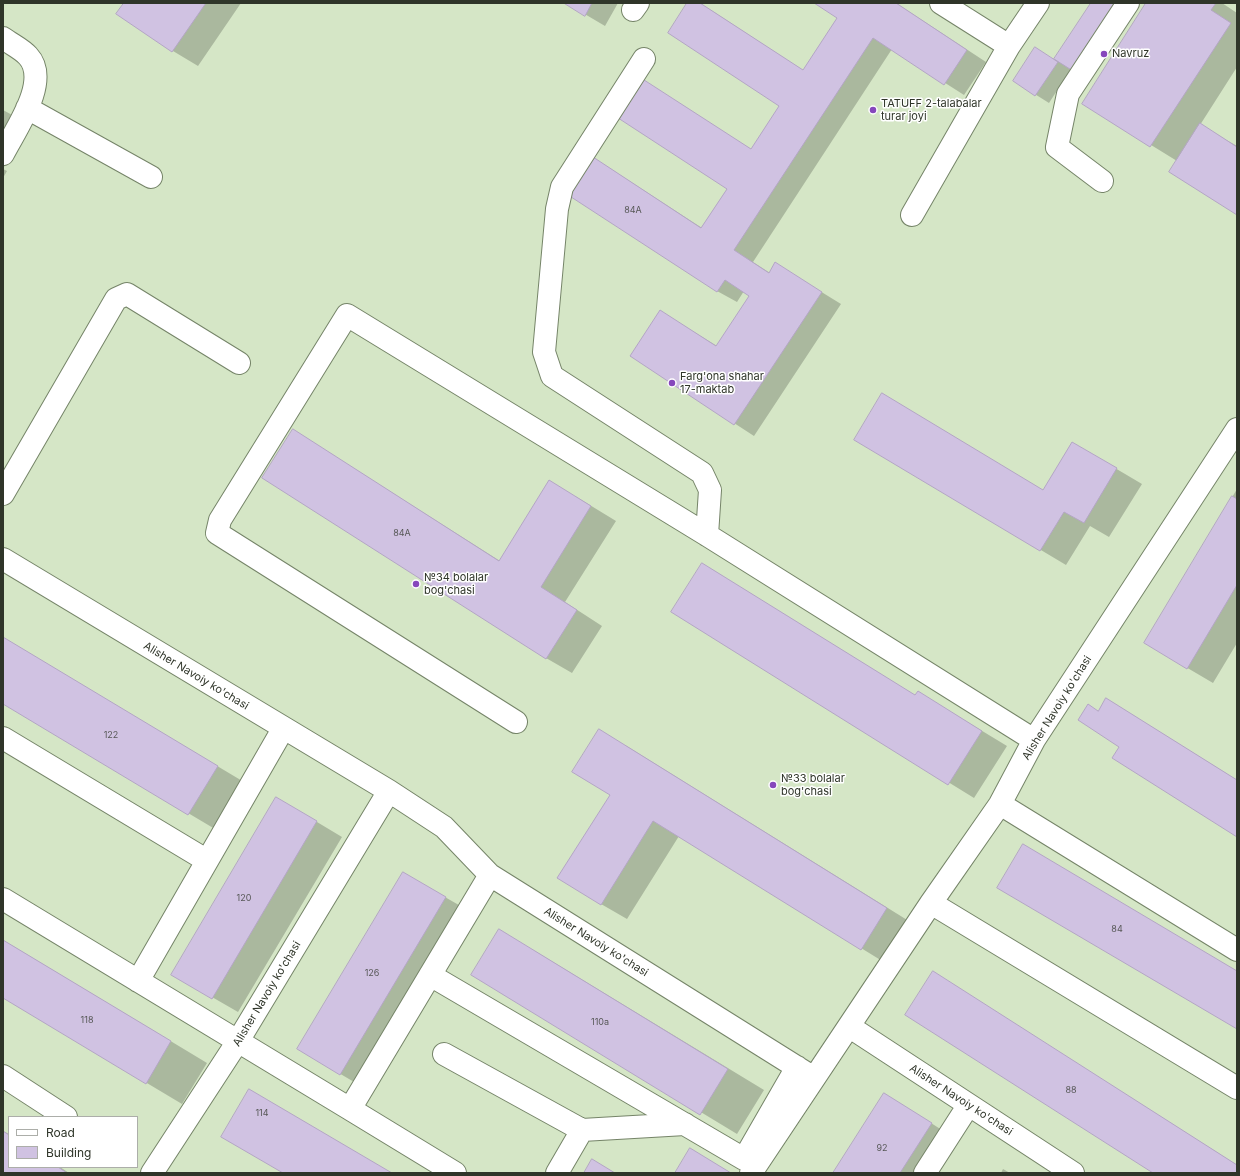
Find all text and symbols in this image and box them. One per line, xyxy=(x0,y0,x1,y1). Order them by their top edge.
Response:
place label: Navruz xyxy=(1112,47,1149,61)
marker: Navruz xyxy=(1099,49,1109,59)
place label: TATUFF 2-talabalar turar joyi xyxy=(881,97,982,123)
marker: TATUFF 2-talabalar turar joyi xyxy=(868,105,878,115)
house number: 84A xyxy=(624,205,642,215)
place label: Farg'ona shahar 17-maktab xyxy=(680,370,764,396)
marker: Farg'ona shahar 17-maktab xyxy=(667,378,677,388)
house number: 84A xyxy=(393,528,411,538)
place label: №34 bolalar bog'chasi xyxy=(424,571,488,597)
marker: №34 bolalar bog'chasi xyxy=(411,579,421,589)
street label: Alisher Navoiy ko'chasi xyxy=(141,639,251,713)
street label: Alisher Navoiy ko'chasi xyxy=(1019,653,1095,763)
house number: 122 xyxy=(104,730,118,740)
place label: №33 bolalar bog'chasi xyxy=(781,772,845,798)
marker: №33 bolalar bog'chasi xyxy=(768,780,778,790)
house number: 120 xyxy=(237,893,251,903)
street label: Alisher Navoiy ko'chasi xyxy=(541,904,651,980)
house number: 84 xyxy=(1111,924,1123,934)
street label: Alisher Navoiy ko'chasi xyxy=(230,939,304,1049)
house number: 126 xyxy=(365,968,379,978)
house number: 118 xyxy=(81,1015,93,1025)
house number: 110а xyxy=(591,1017,609,1027)
street label: Alisher Navoiy ko'chasi xyxy=(907,1062,1015,1138)
house number: 88 xyxy=(1065,1085,1077,1095)
house number: 114 xyxy=(255,1108,269,1118)
legend xyxy=(8,1116,138,1168)
text: Road xyxy=(46,1125,75,1140)
house number: 92 xyxy=(876,1143,888,1153)
text: Building xyxy=(46,1145,91,1160)

